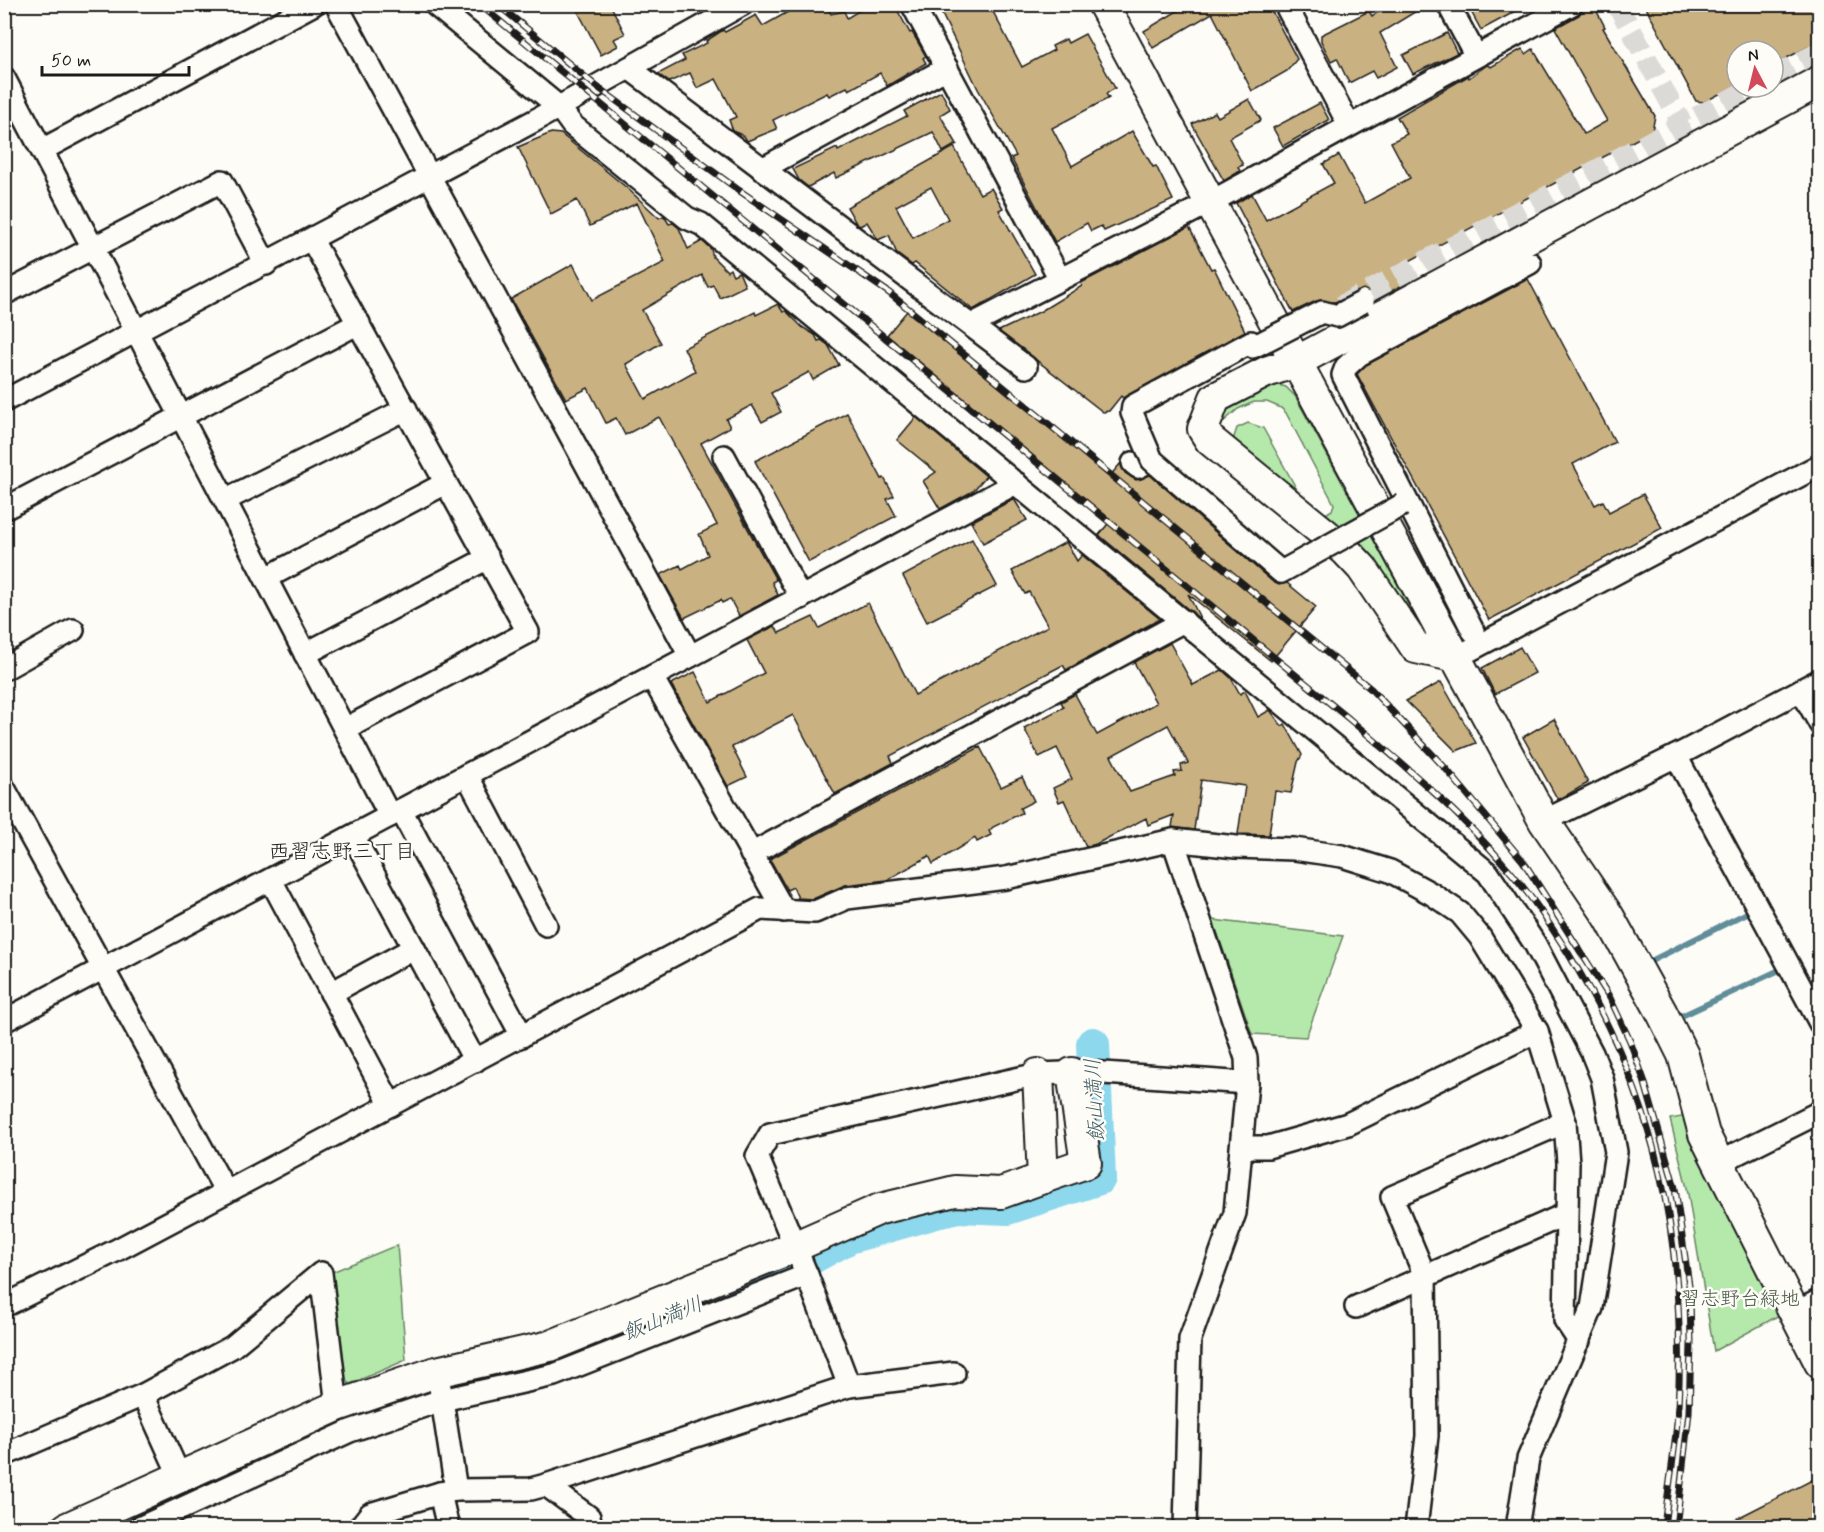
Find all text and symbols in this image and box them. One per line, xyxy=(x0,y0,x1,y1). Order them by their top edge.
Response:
scale bar xyxy=(42,39,189,77)
north arrow xyxy=(1725,39,1785,99)
text: N xyxy=(1747,45,1760,67)
text: 50 m xyxy=(51,49,91,73)
district label: 西習志野三丁目 xyxy=(269,838,416,866)
water label: 飯山満川 xyxy=(1079,1057,1111,1143)
park label: 習志野台緑地 xyxy=(1680,1286,1800,1313)
water label: 飯山満川 xyxy=(619,1290,707,1348)

